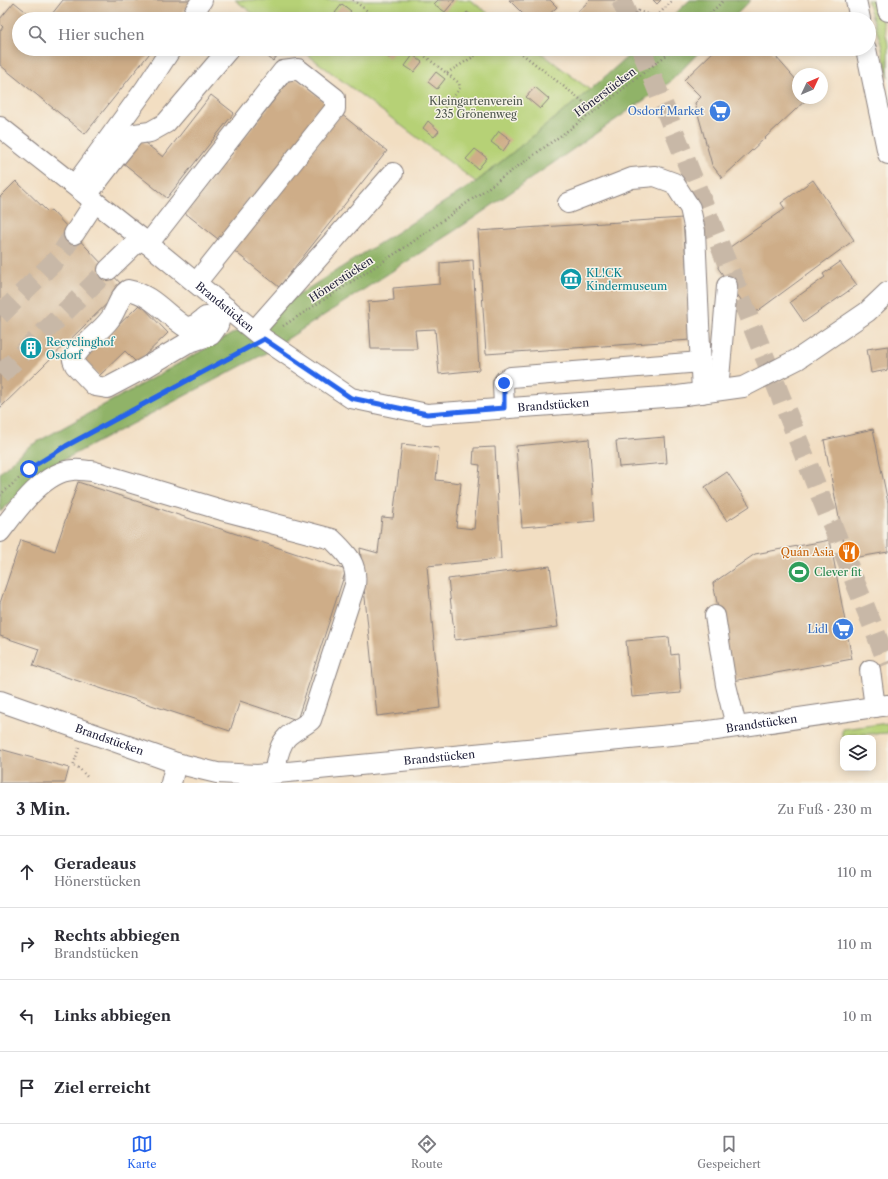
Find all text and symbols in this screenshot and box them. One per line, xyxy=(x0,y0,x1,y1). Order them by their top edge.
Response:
search box xyxy=(12,12,876,56)
icon: search xyxy=(26,23,48,45)
text: Hier suchen xyxy=(58,25,145,44)
street label: Hönerstücken xyxy=(571,64,639,120)
north arrow xyxy=(792,68,828,104)
park label: Kleingartenverein 235 Grönenweg xyxy=(429,94,523,121)
supermarket icon: Osdorf Market xyxy=(707,98,733,124)
place label: Osdorf Market xyxy=(628,104,704,118)
street label: Hönerstücken xyxy=(306,253,376,305)
museum icon: KL!CK Kindermuseum xyxy=(558,266,584,292)
place label: KL!CK Kindermuseum xyxy=(586,266,668,293)
street label: Brandstücken xyxy=(193,279,257,335)
building icon: Recyclinghof Osdorf xyxy=(18,335,44,361)
place label: Recyclinghof Osdorf xyxy=(46,335,116,362)
route end xyxy=(495,374,513,392)
street label: Brandstücken xyxy=(517,395,590,414)
route start xyxy=(20,460,38,478)
restaurant icon: Quán Asia xyxy=(836,539,862,565)
place label: Quán Asia xyxy=(781,545,834,559)
sports icon: Clever fit xyxy=(786,559,812,585)
place label: Clever fit xyxy=(814,565,862,579)
supermarket icon: Lidl xyxy=(830,616,856,642)
place label: Lidl xyxy=(807,622,829,636)
street label: Brandstücken xyxy=(725,711,798,735)
street label: Brandstücken xyxy=(73,721,146,758)
map controls xyxy=(840,735,876,771)
button: layers xyxy=(840,735,876,771)
street label: Brandstücken xyxy=(403,747,476,768)
text: 3 Min. xyxy=(16,799,70,819)
text: Zu Fuß · 230 m xyxy=(778,801,872,817)
text: Geradeaus xyxy=(54,854,136,873)
icon: ahead xyxy=(16,861,38,883)
text: 110 m xyxy=(837,864,872,880)
text: Hönerstücken xyxy=(54,873,141,889)
text: Rechts abbiegen xyxy=(54,926,180,945)
icon: right xyxy=(16,933,38,955)
text: 110 m xyxy=(837,936,872,952)
text: Brandstücken xyxy=(54,945,139,961)
icon: left xyxy=(16,1005,38,1027)
text: Links abbiegen xyxy=(54,1006,171,1025)
text: 10 m xyxy=(843,1008,872,1024)
icon: arrive xyxy=(16,1077,38,1099)
text: Ziel erreicht xyxy=(54,1078,150,1097)
tab: Karte xyxy=(127,1133,156,1171)
tab: Route xyxy=(411,1133,443,1171)
tab: Gespeichert xyxy=(697,1133,761,1171)

